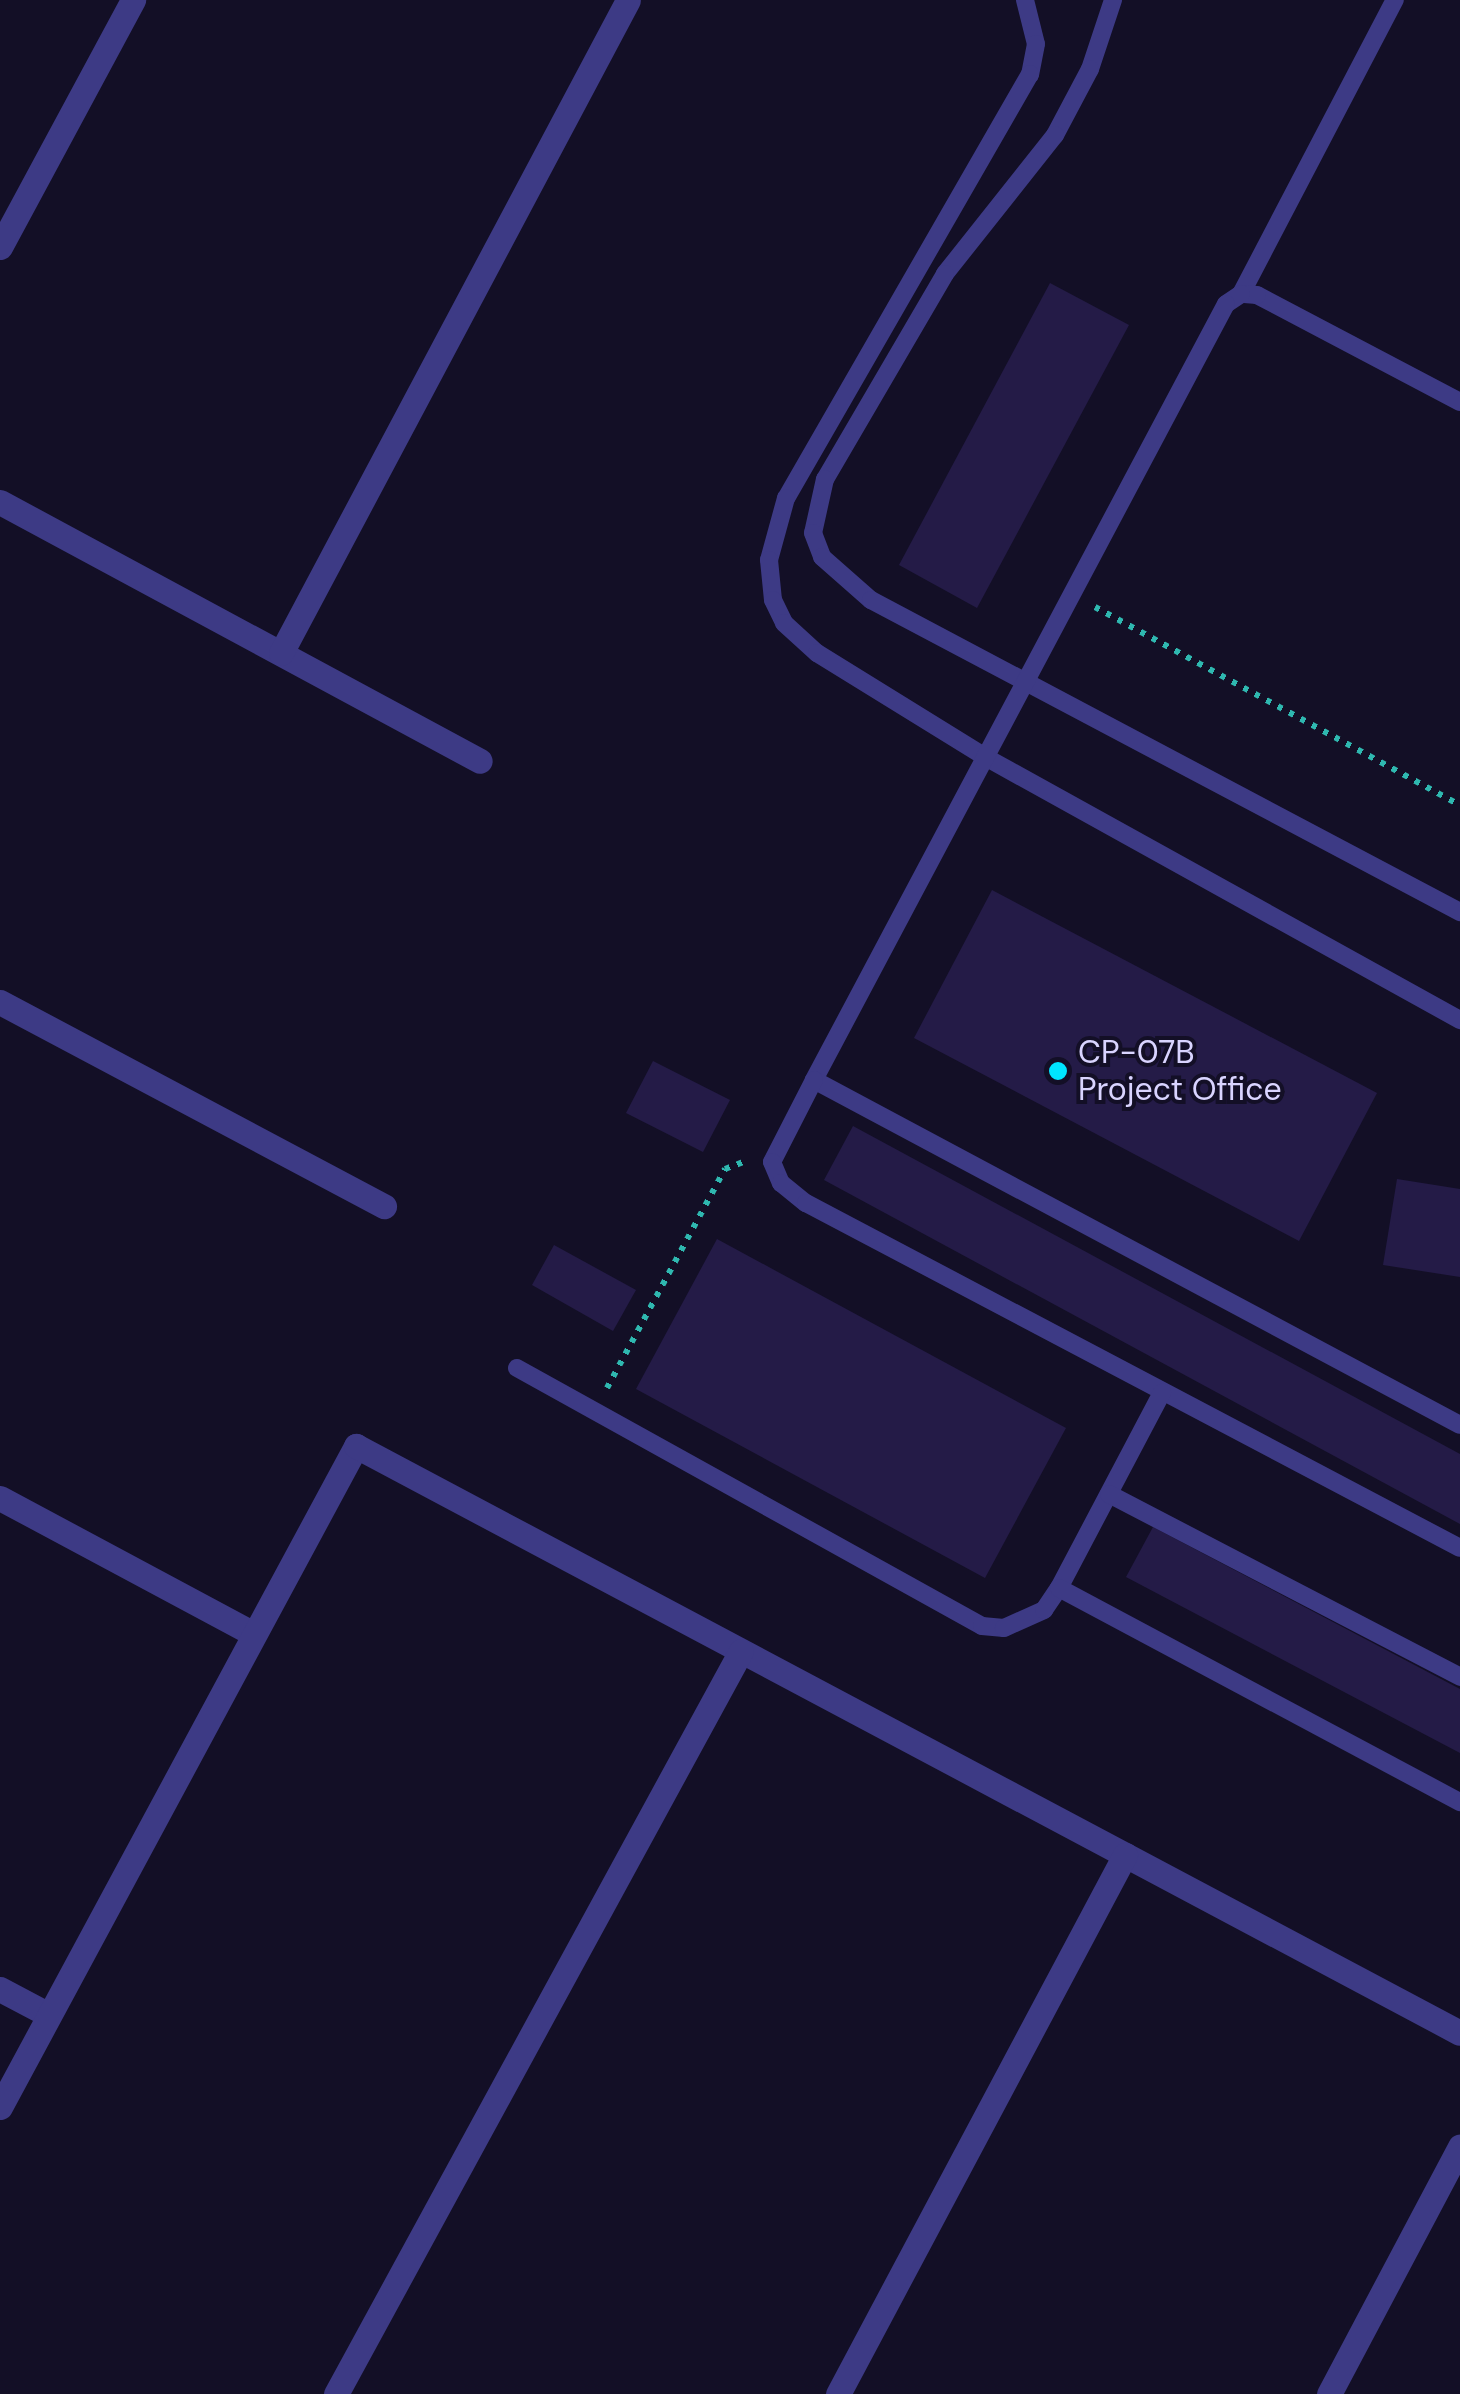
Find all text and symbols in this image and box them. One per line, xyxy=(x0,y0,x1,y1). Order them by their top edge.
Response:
place label: CP-07B Project Office xyxy=(1078,1034,1282,1109)
marker: CP-07B Project Office xyxy=(1047,1060,1069,1082)

